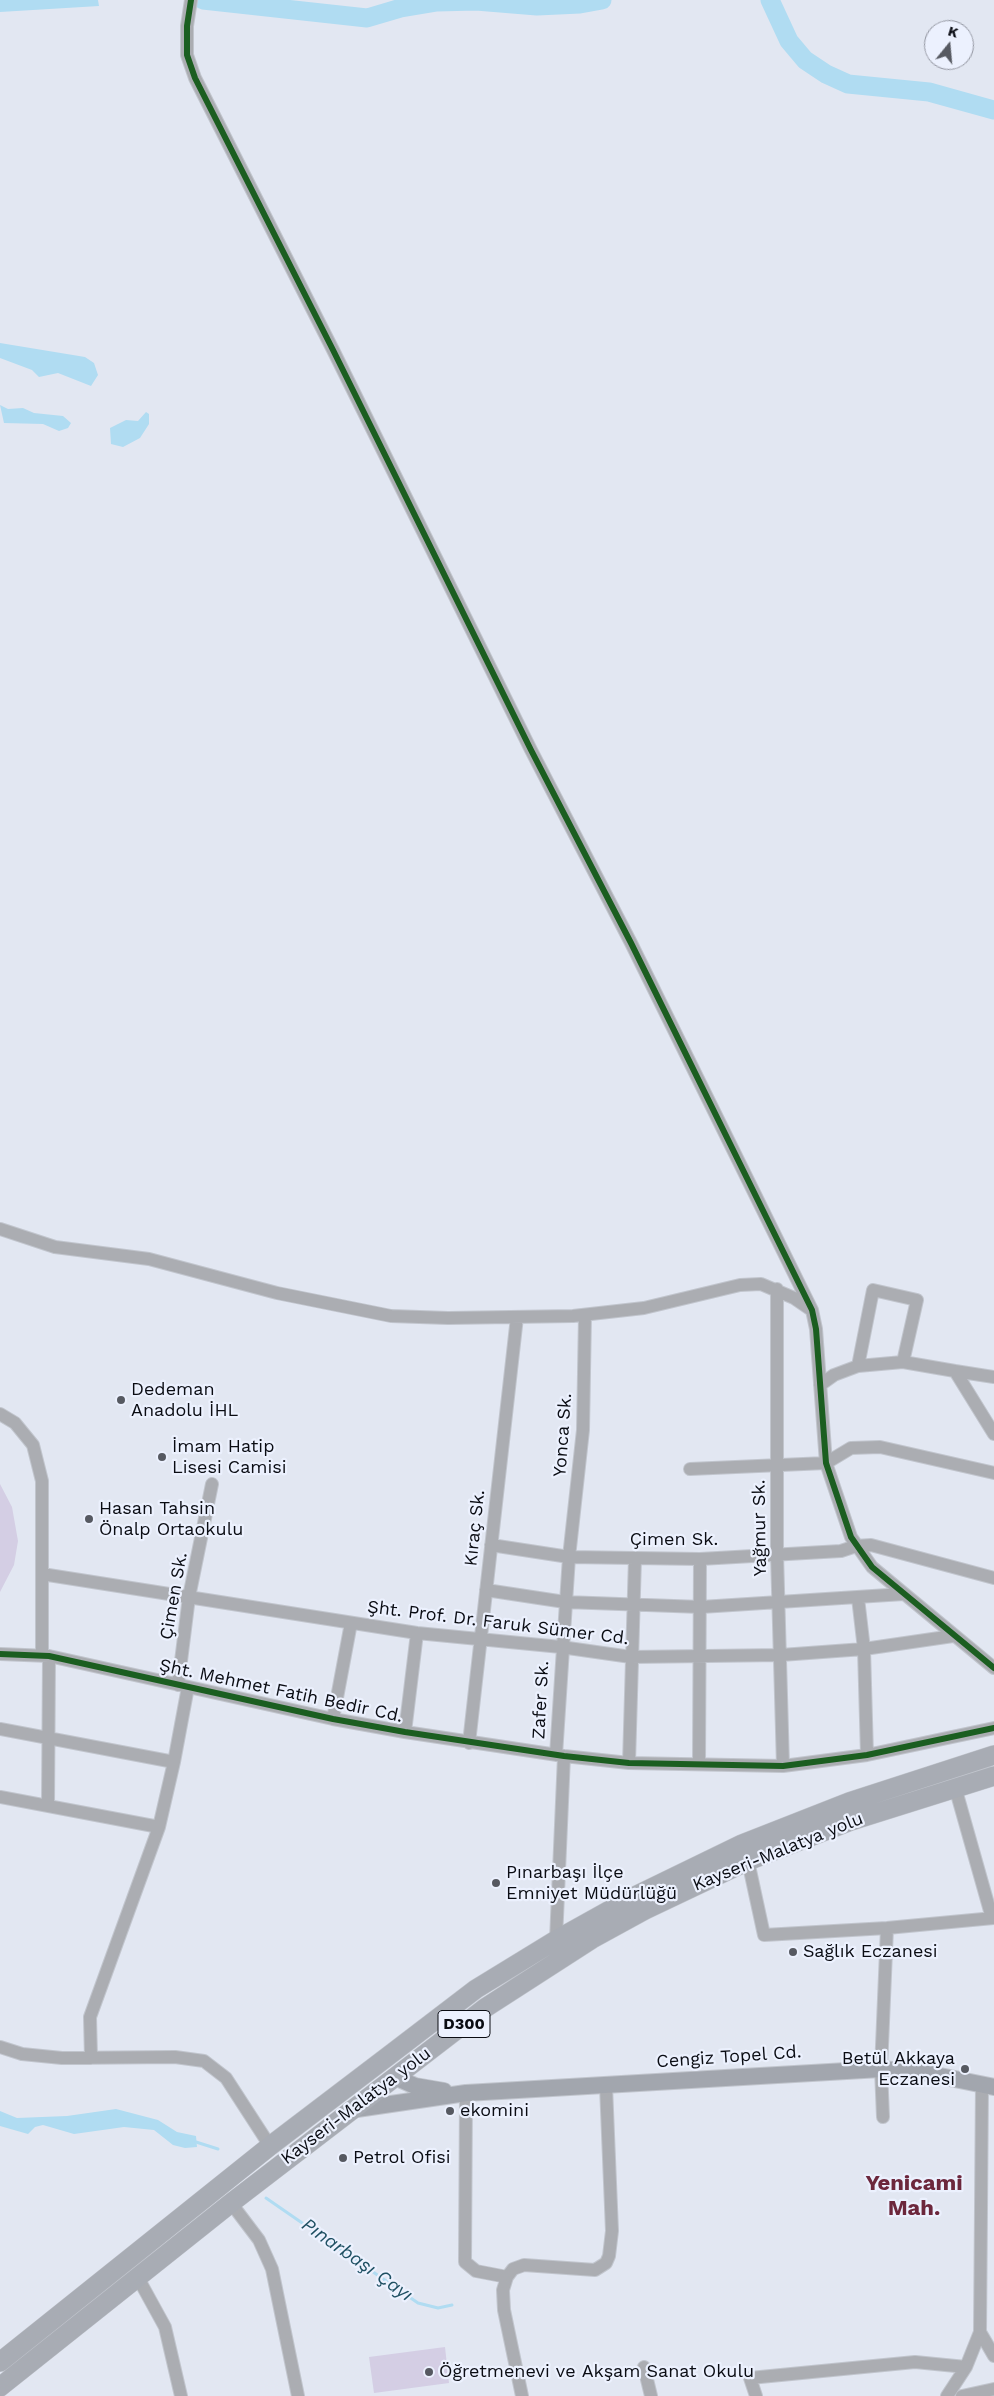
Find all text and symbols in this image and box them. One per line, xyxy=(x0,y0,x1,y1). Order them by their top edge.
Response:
north arrow xyxy=(924,20,974,70)
text: K xyxy=(946,23,960,41)
place label: Dedeman Anadolu İHL xyxy=(131,1379,238,1422)
street label: Yonca Sk. xyxy=(549,1392,577,1478)
marker: Dedeman Anadolu İHL xyxy=(115,1394,127,1406)
place label: İmam Hatip Lisesi Camisi xyxy=(172,1436,287,1478)
marker: İmam Hatip Lisesi Camisi xyxy=(156,1451,168,1463)
street label: Yağmur Sk. xyxy=(748,1479,772,1577)
street label: Kıraç Sk. xyxy=(460,1489,490,1567)
place label: Hasan Tahsin Önalp Ortaokulu xyxy=(99,1498,243,1540)
marker: Hasan Tahsin Önalp Ortaokulu xyxy=(83,1513,95,1525)
street label: Çimen Sk. xyxy=(630,1529,718,1551)
street label: Çimen Sk. xyxy=(156,1551,192,1641)
street label: Şht. Prof. Dr. Faruk Sümer Cd. xyxy=(366,1596,630,1650)
street label: Şht. Mehmet Fatih Bedir Cd. xyxy=(157,1655,405,1727)
street label: Zafer Sk. xyxy=(528,1660,554,1740)
street label: Kayseri-Malatya yolu xyxy=(690,1808,866,1896)
place label: Pınarbaşı İlçe Emniyet Müdürlüğü xyxy=(506,1862,677,1905)
marker: Pınarbaşı İlçe Emniyet Müdürlüğü xyxy=(490,1877,502,1889)
place label: Sağlık Eczanesi xyxy=(803,1941,938,1963)
marker: Sağlık Eczanesi xyxy=(787,1946,799,1958)
road number: D300 xyxy=(438,2010,490,2038)
street label: Cengiz Topel Cd. xyxy=(656,2041,802,2073)
street label: Kayseri-Malatya yolu xyxy=(277,2043,435,2169)
place label: Betül Akkaya Eczanesi xyxy=(842,2048,955,2090)
marker: Betül Akkaya Eczanesi xyxy=(959,2063,971,2075)
place label: ekomini xyxy=(460,2100,529,2122)
marker: ekomini xyxy=(444,2105,456,2117)
place label: Petrol Ofisi xyxy=(353,2147,451,2169)
marker: Petrol Ofisi xyxy=(337,2152,349,2164)
district label: Yenicami Mah. xyxy=(865,2171,963,2222)
water label: Pınarbaşı Çayı xyxy=(297,2213,417,2307)
place label: Öğretmenevi ve Akşam Sanat Okulu xyxy=(439,2361,754,2383)
marker: Öğretmenevi ve Akşam Sanat Okulu xyxy=(423,2366,435,2378)

